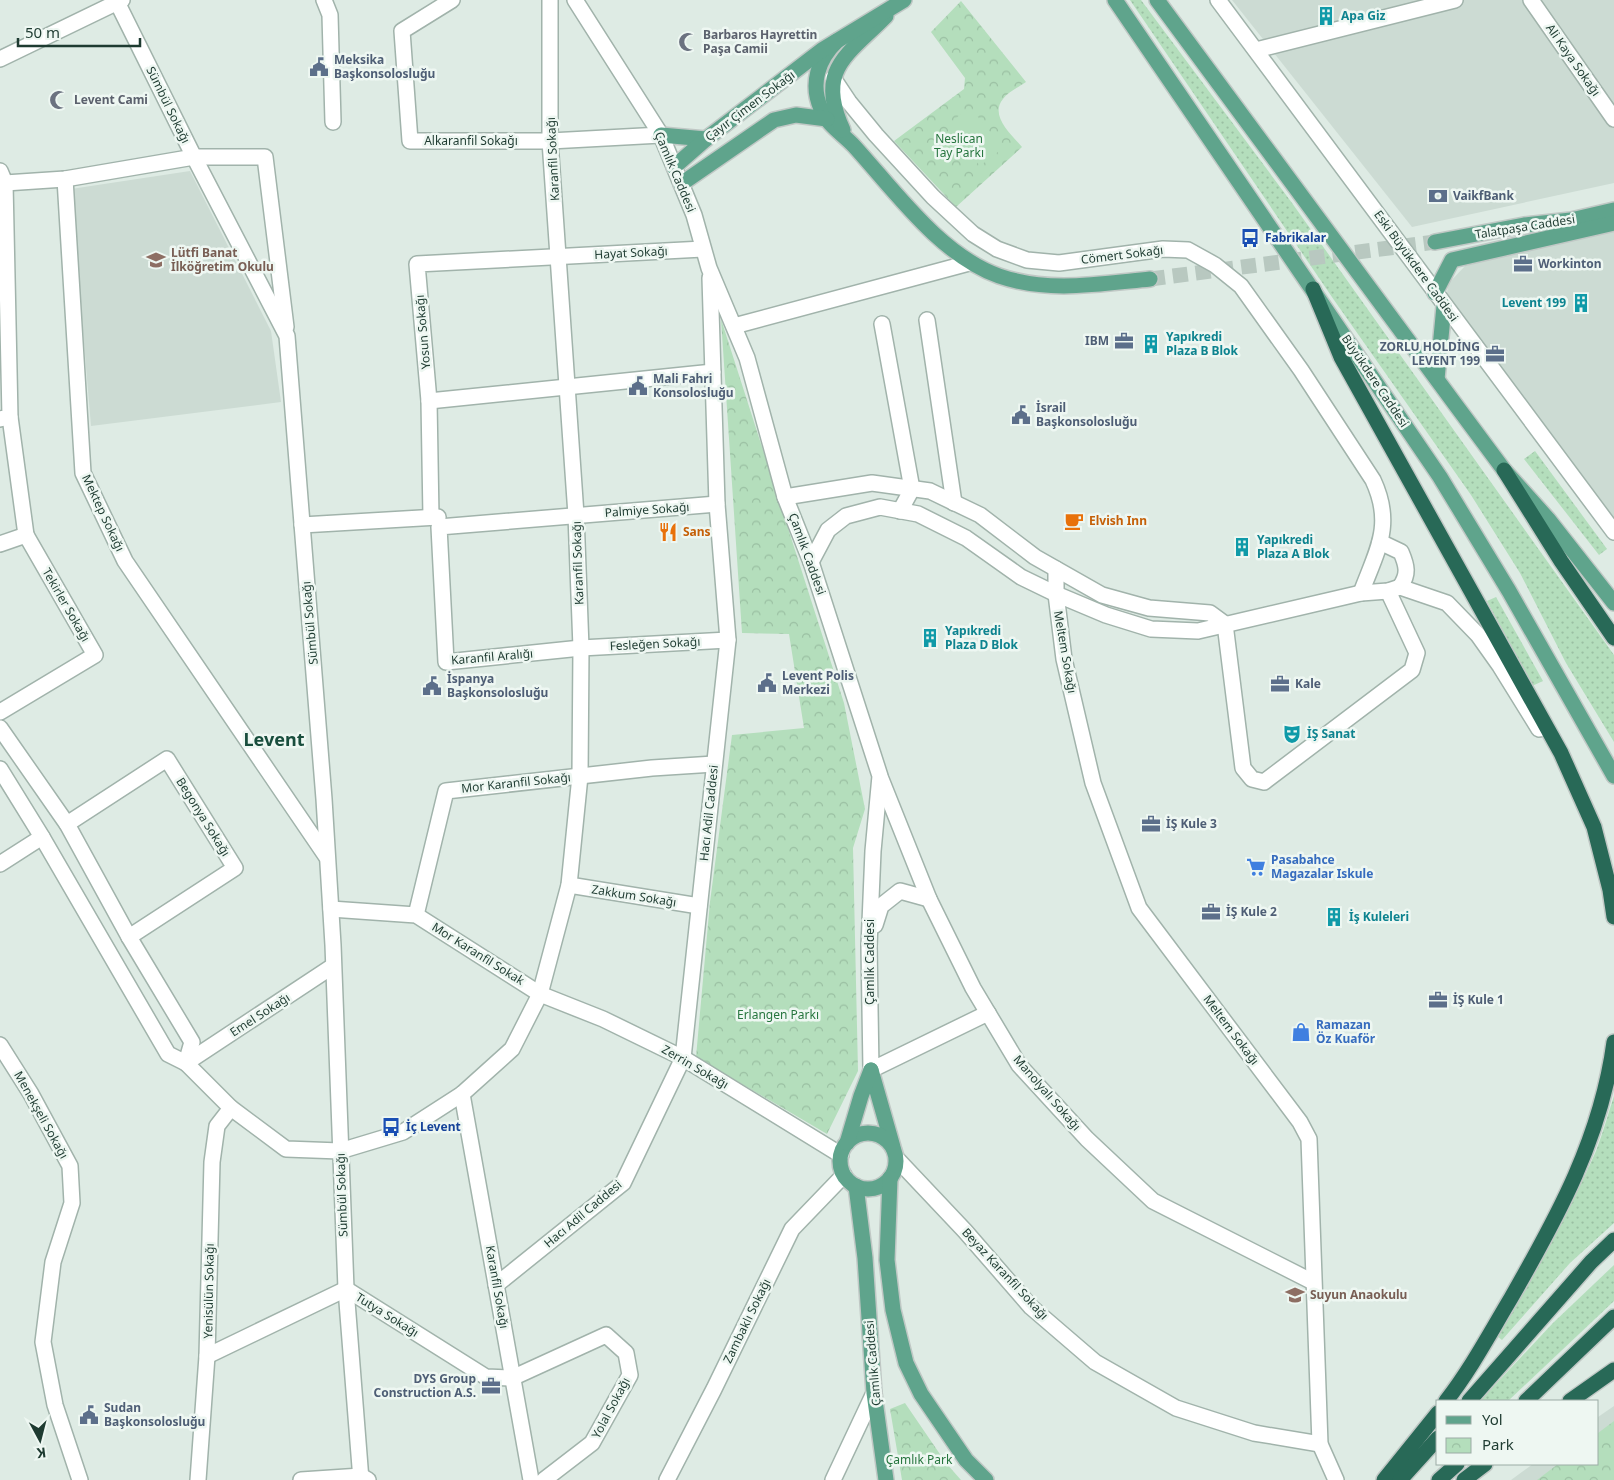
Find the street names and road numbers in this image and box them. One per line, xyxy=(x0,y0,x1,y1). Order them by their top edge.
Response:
street label: Ali Kaya Sokağı xyxy=(1542,20,1605,99)
street label: Sümbül Sokağı xyxy=(142,63,194,146)
street label: Çayır Çimen Sokağı xyxy=(701,66,798,145)
street label: Karanfil Sokağı xyxy=(542,117,563,201)
street label: Çamlık Caddesi xyxy=(651,129,700,215)
street label: Alkaranfil Sokağı xyxy=(424,132,518,149)
street label: Eski Büyükdere Caddesi xyxy=(1370,207,1463,325)
street label: Talatpaşa Caddesi xyxy=(1474,210,1576,243)
street label: Cömert Sokağı xyxy=(1080,241,1164,268)
street label: Hayat Sokağı xyxy=(594,242,668,263)
street label: Yosun Sokağı xyxy=(411,294,434,370)
street label: Büyükdere Caddesi xyxy=(1338,331,1413,430)
street label: Mektep Sokağı xyxy=(78,472,129,554)
street label: Palmiye Sokağı xyxy=(604,498,690,521)
street label: Çamlık Caddesi xyxy=(785,511,830,597)
street label: Karanfil Sokağı xyxy=(568,521,587,605)
street label: Tekirler Sokağı xyxy=(38,565,94,645)
street label: Sümbül Sokağı xyxy=(297,581,322,665)
street label: Meltem Sokağı xyxy=(1050,609,1081,695)
street label: Fesleğen Sokağı xyxy=(609,633,701,654)
street label: Karanfil Aralığı xyxy=(450,644,534,669)
street label: Hacı Adil Caddesi xyxy=(695,764,722,862)
street label: Mor Karanfil Sokağı xyxy=(460,768,572,797)
street label: Begonya Sokağı xyxy=(172,774,234,859)
street label: Zakkum Sokağı xyxy=(590,880,678,911)
street label: Mor Karanfil Sokak xyxy=(429,918,528,989)
street label: Çamlık Caddesi xyxy=(861,919,878,1005)
street label: Emel Sokağı xyxy=(226,989,293,1040)
street label: Meltem Sokağı xyxy=(1199,991,1263,1068)
street label: Zerrin Sokağı xyxy=(659,1041,732,1093)
street label: Manolyalı Sokağı xyxy=(1010,1051,1085,1134)
street label: Menekşeli Sokağı xyxy=(10,1068,73,1162)
street label: Sümbül Sokağı xyxy=(332,1153,351,1237)
street label: Hacı Adil Caddesi xyxy=(540,1176,625,1251)
street label: Beyaz Karanfil Sokağı xyxy=(958,1224,1052,1323)
street label: Yenisülün Sokağı xyxy=(199,1243,218,1339)
street label: Karanfil Sokağı xyxy=(482,1244,513,1330)
street label: Zambaklı Sokağı xyxy=(719,1276,774,1366)
street label: Tutya Sokağı xyxy=(353,1288,422,1341)
street label: Çamlık Caddesi xyxy=(860,1319,885,1407)
street label: Yolal Sokağı xyxy=(587,1374,634,1441)

